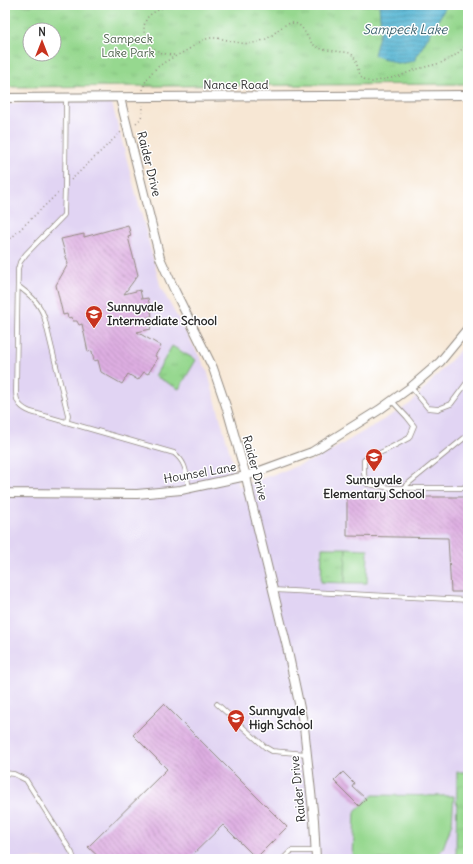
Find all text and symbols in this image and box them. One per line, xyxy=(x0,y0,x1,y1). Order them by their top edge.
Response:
water label: Sampeck Lake xyxy=(363,21,448,38)
north arrow xyxy=(22,22,62,62)
text: N xyxy=(38,25,46,39)
park label: Sampeck Lake Park xyxy=(101,31,155,60)
street label: Nance Road xyxy=(203,77,269,92)
street label: Raider Drive xyxy=(134,130,165,198)
place label: Sunnyvale Intermediate School xyxy=(107,299,217,328)
school or university icon: Sunnyvale Intermediate School xyxy=(84,304,104,329)
street label: Raider Drive xyxy=(240,434,271,502)
school or university icon: Sunnyvale Elementary School xyxy=(364,447,384,472)
street label: Hounsel Lane xyxy=(162,459,237,486)
place label: Sunnyvale Elementary School xyxy=(323,472,425,502)
place label: Sunnyvale High School xyxy=(249,703,313,733)
school or university icon: Sunnyvale High School xyxy=(226,708,246,733)
street label: Raider Drive xyxy=(287,755,308,823)

